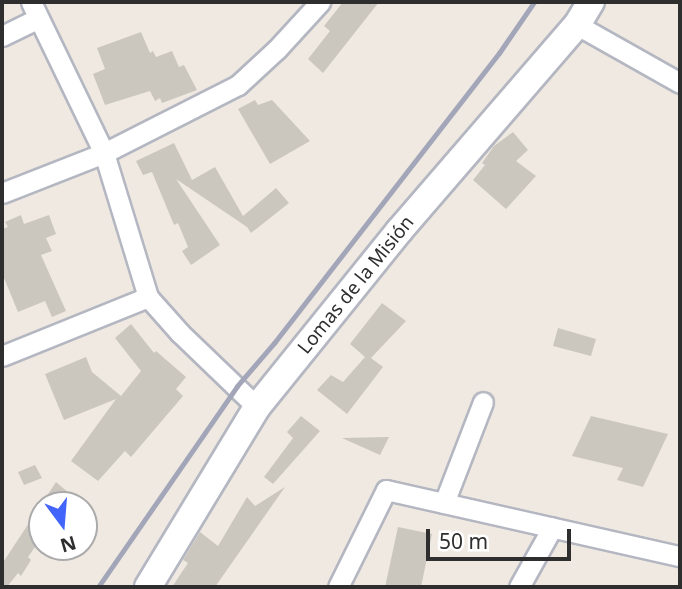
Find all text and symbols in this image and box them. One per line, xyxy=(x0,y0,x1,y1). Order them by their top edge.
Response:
street label: Lomas de la Misión xyxy=(293,211,419,359)
north arrow xyxy=(28,491,98,561)
scale bar xyxy=(430,516,575,560)
text: 50 m xyxy=(439,527,488,555)
text: N xyxy=(57,530,79,559)

